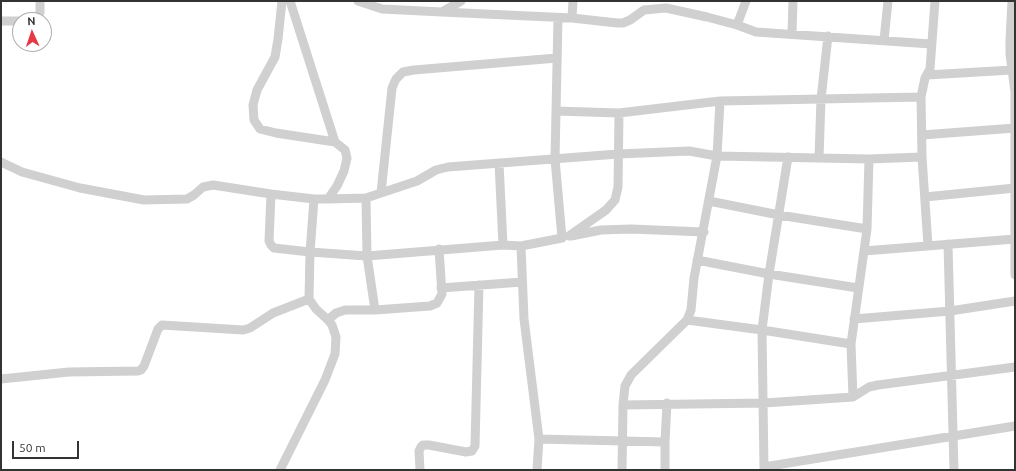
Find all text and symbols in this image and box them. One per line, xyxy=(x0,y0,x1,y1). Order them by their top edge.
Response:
north arrow xyxy=(12,12,52,52)
text: N xyxy=(27,15,36,27)
scale bar xyxy=(14,433,81,459)
text: 50 m xyxy=(19,441,46,454)

